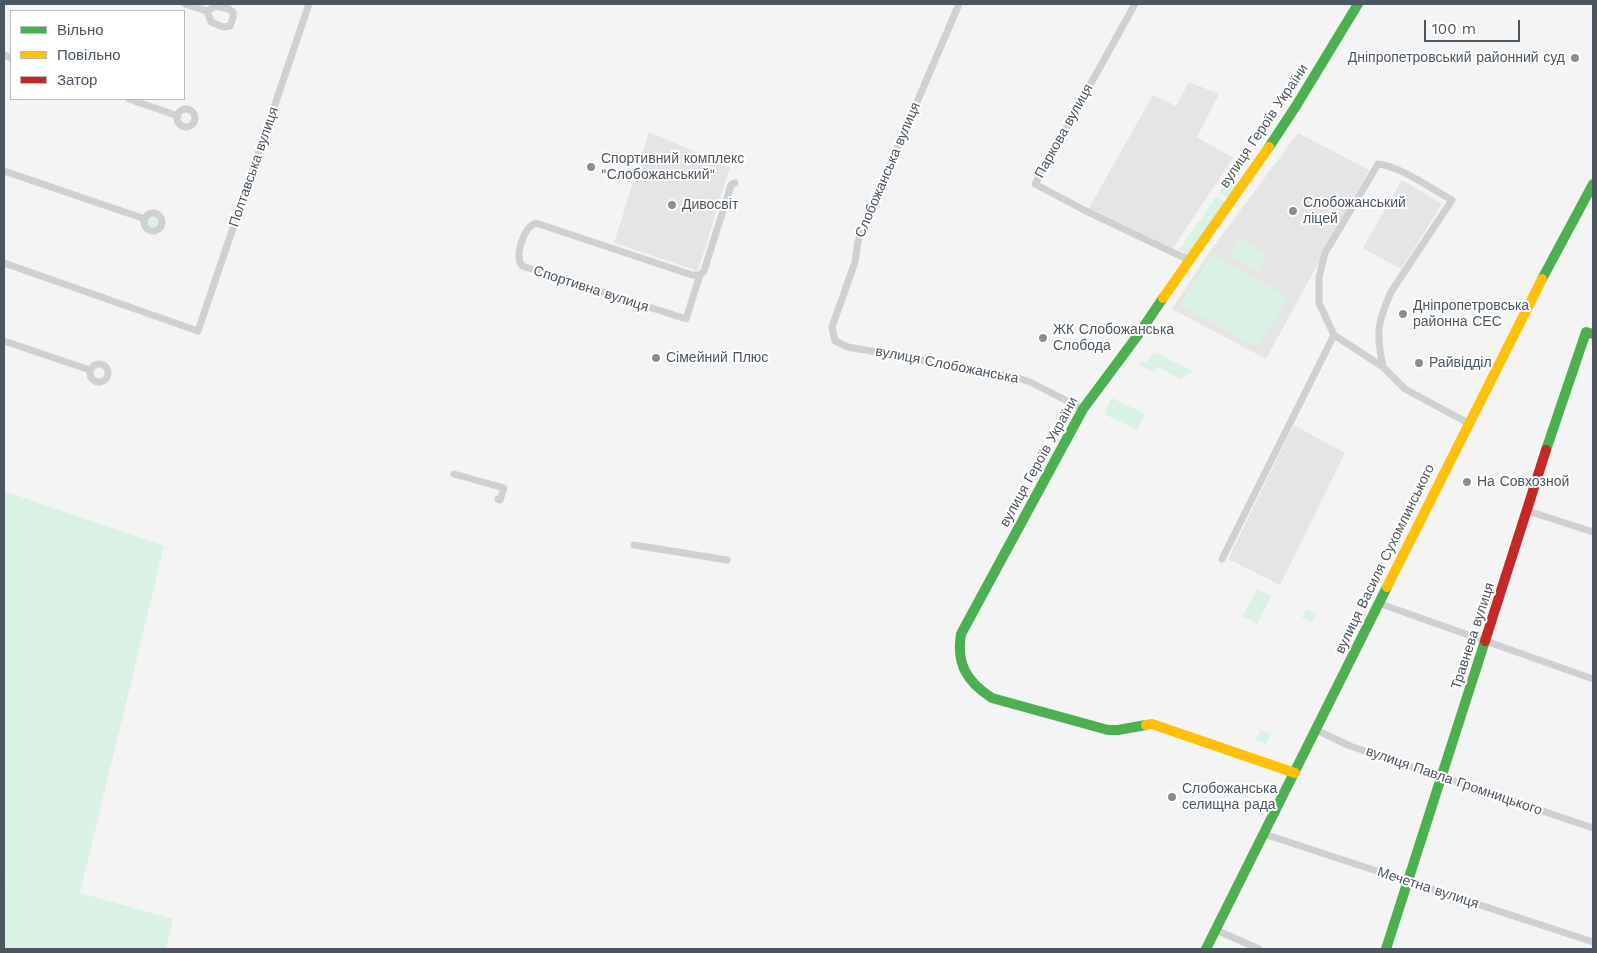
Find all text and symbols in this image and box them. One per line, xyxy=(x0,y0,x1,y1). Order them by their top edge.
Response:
legend xyxy=(10,10,185,100)
scale bar xyxy=(1427,10,1523,42)
text: 100 m xyxy=(1432,20,1476,38)
text: Вільно xyxy=(57,21,104,39)
text: Повільно xyxy=(57,46,121,64)
place label: Дніпропетровський районний суд xyxy=(1348,50,1565,66)
marker: Дніпропетровський районний суд xyxy=(1569,52,1581,64)
street label: вулиця Героїв України xyxy=(1216,61,1312,191)
text: Затор xyxy=(57,71,97,89)
street label: Паркова вулиця xyxy=(1031,81,1097,181)
street label: Слобожанська вулиця xyxy=(852,100,924,240)
street label: Полтавська вулиця xyxy=(226,105,282,229)
place label: Спортивний комплекс "Слобожанський" xyxy=(601,151,744,184)
marker: Спортивний комплекс "Слобожанський" xyxy=(585,161,597,173)
place label: Слобожанський ліцей xyxy=(1303,195,1406,228)
place label: Дивосвіт xyxy=(682,197,738,213)
marker: Дивосвіт xyxy=(666,199,678,211)
marker: Слобожанський ліцей xyxy=(1287,205,1299,217)
street label: Спортивна вулиця xyxy=(531,262,651,316)
place label: Дніпропетровська районна СЕС xyxy=(1413,298,1529,331)
marker: Дніпропетровська районна СЕС xyxy=(1397,308,1409,320)
place label: ЖК Слобожанська Слобода xyxy=(1053,322,1174,354)
marker: ЖК Слобожанська Слобода xyxy=(1037,332,1049,344)
street label: вулиця Слобожанська xyxy=(874,343,1020,387)
place label: Сімейний Плюс xyxy=(666,350,768,366)
marker: Сімейний Плюс xyxy=(650,352,662,364)
place label: Райвідділ xyxy=(1429,355,1492,371)
marker: Райвідділ xyxy=(1413,357,1425,369)
street label: вулиця Героїв України xyxy=(996,394,1082,530)
street label: вулиця Василя Сухомлинського xyxy=(1332,462,1438,656)
place label: На Совхозной xyxy=(1477,474,1569,490)
marker: На Совхозной xyxy=(1461,476,1473,488)
street label: Травнева вулиця xyxy=(1448,580,1498,692)
street label: вулиця Павла Громницького xyxy=(1364,743,1544,819)
place label: Слобожанська селищна рада xyxy=(1182,781,1277,814)
marker: Слобожанська селищна рада xyxy=(1166,791,1178,803)
street label: Мечетна вулиця xyxy=(1375,864,1481,912)

